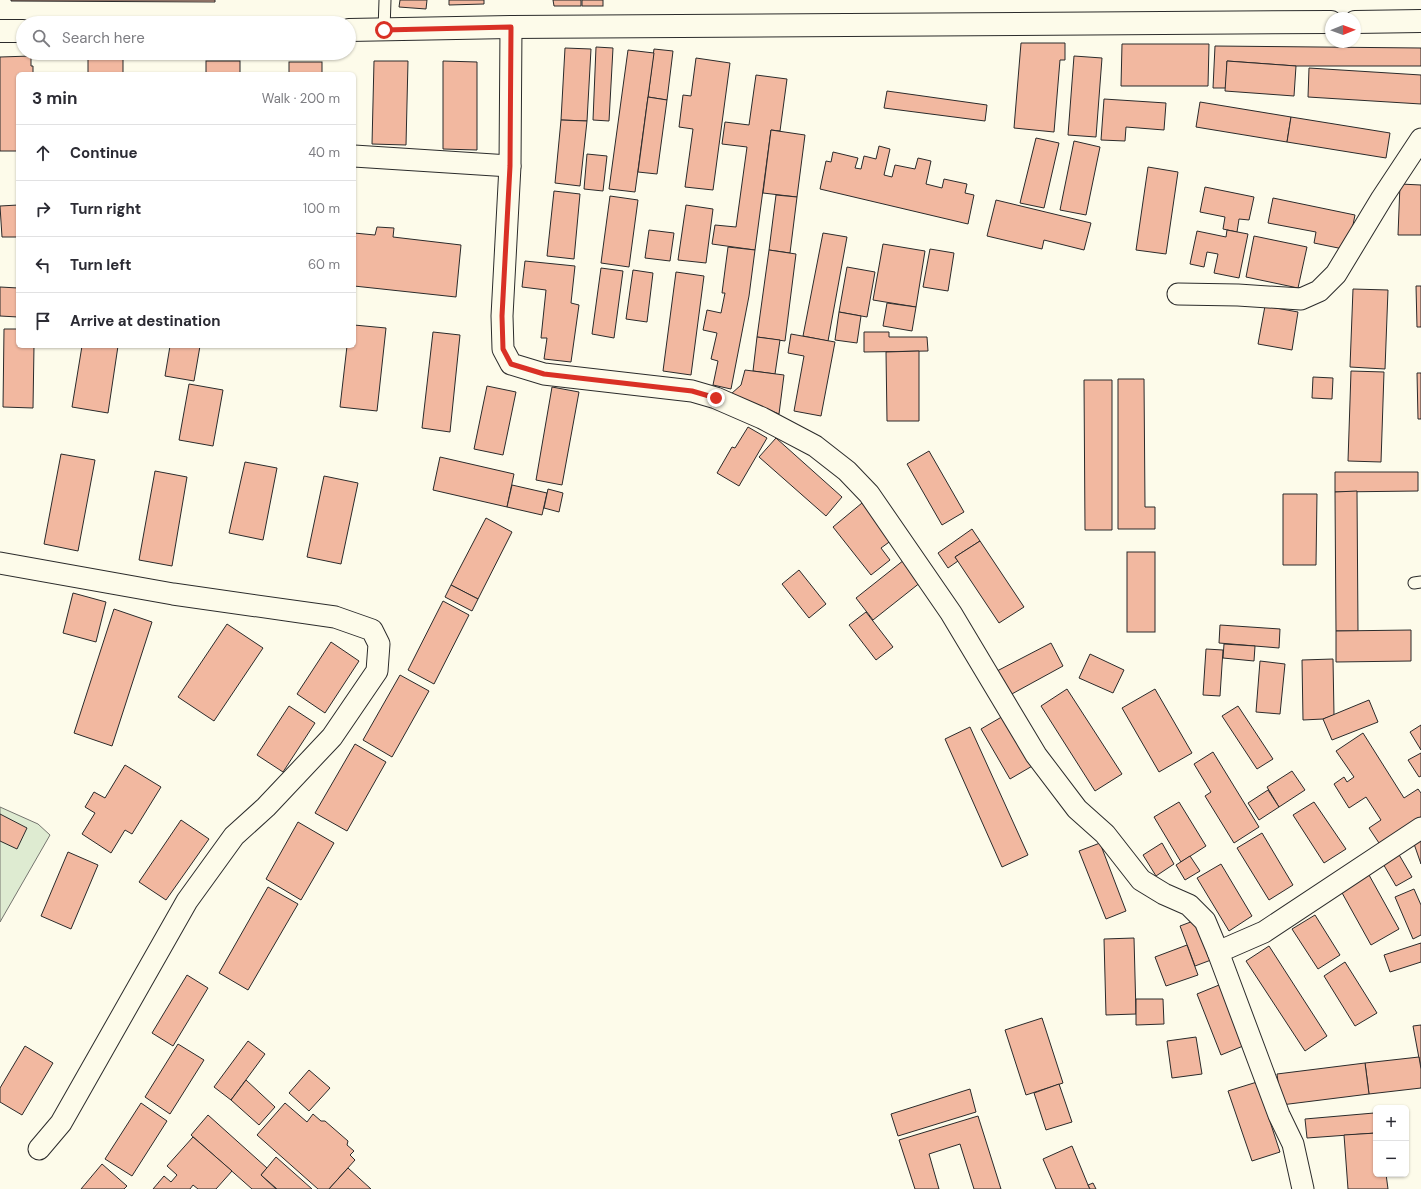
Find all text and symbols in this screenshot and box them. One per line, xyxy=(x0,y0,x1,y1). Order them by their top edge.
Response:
north arrow xyxy=(1325,12,1361,48)
search box xyxy=(16,16,356,60)
route start xyxy=(375,21,393,39)
icon: search xyxy=(30,27,52,49)
text: Search here xyxy=(62,28,145,48)
text: 3 min xyxy=(32,87,77,109)
text: Walk · 200 m xyxy=(262,90,340,107)
icon: ahead xyxy=(32,142,54,164)
text: Continue xyxy=(70,143,138,163)
text: 40 m xyxy=(308,144,340,161)
icon: right xyxy=(32,198,54,220)
text: Turn right xyxy=(70,199,141,219)
text: 100 m xyxy=(303,200,340,217)
icon: left xyxy=(32,254,54,276)
text: Turn left xyxy=(70,255,131,275)
text: 60 m xyxy=(308,256,340,273)
icon: arrive xyxy=(32,310,54,332)
text: Arrive at destination xyxy=(70,311,221,331)
route end xyxy=(707,389,725,407)
map controls xyxy=(1373,1105,1409,1177)
button: + xyxy=(1373,1105,1409,1141)
button: − xyxy=(1373,1141,1409,1177)

